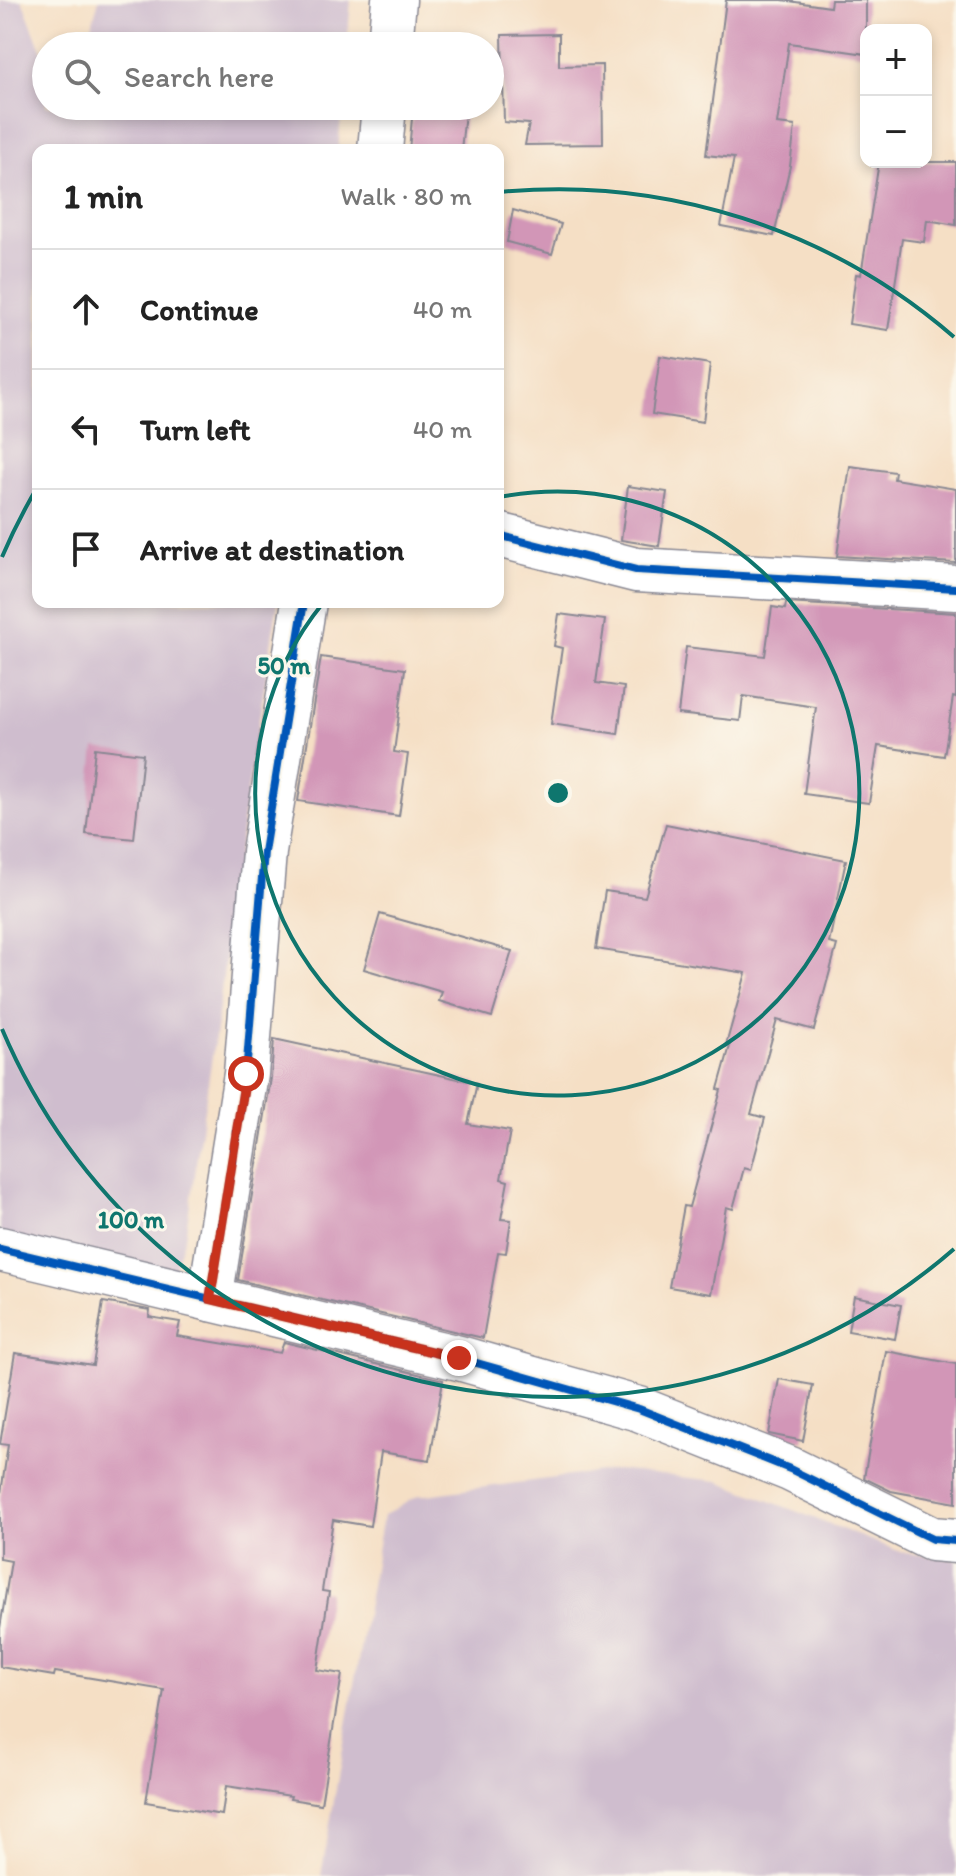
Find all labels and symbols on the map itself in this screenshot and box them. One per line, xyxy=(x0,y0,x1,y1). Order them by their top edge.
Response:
text: 50 m xyxy=(258,651,311,680)
centre of rings xyxy=(544,779,572,807)
route start xyxy=(228,1056,264,1092)
text: 100 m xyxy=(98,1205,165,1234)
route end xyxy=(441,1340,477,1376)

